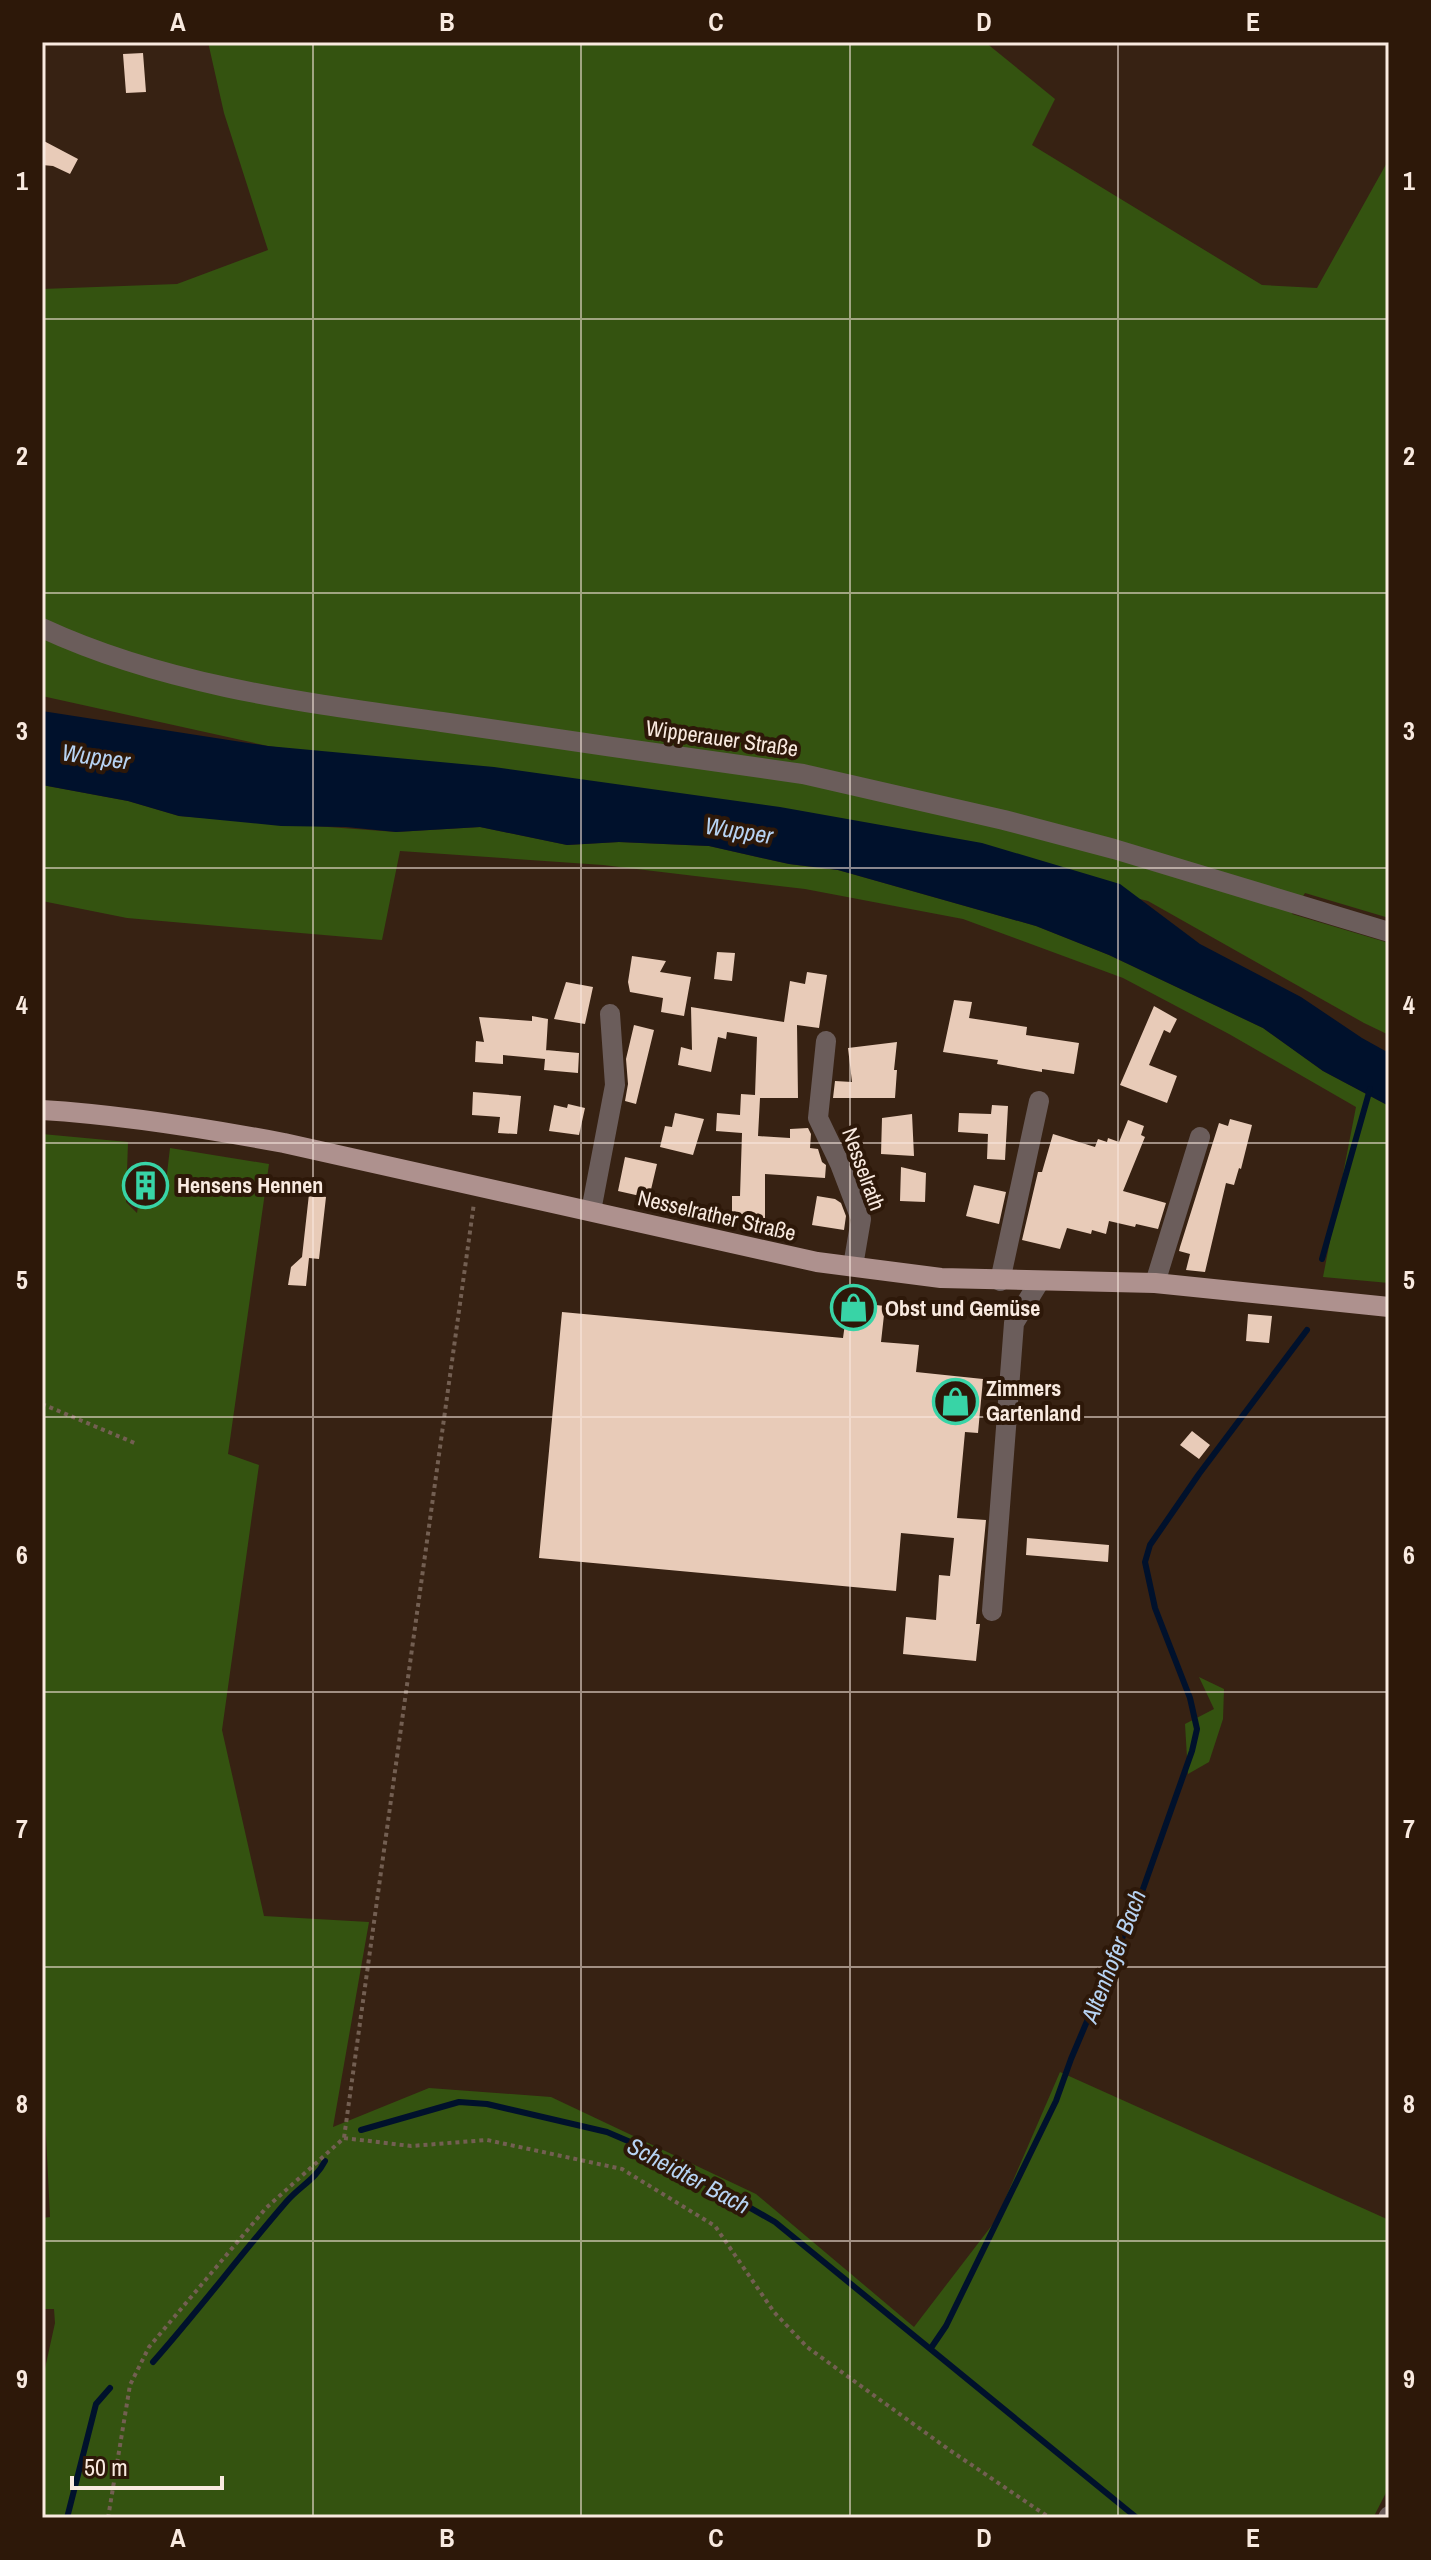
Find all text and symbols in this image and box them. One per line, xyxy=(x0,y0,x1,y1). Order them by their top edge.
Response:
text: A xyxy=(170,4,186,39)
text: B xyxy=(439,4,455,39)
text: C xyxy=(708,4,724,39)
text: D xyxy=(976,4,992,39)
text: E xyxy=(1246,4,1260,39)
text: 1 xyxy=(16,163,28,198)
text: 1 xyxy=(1403,163,1415,198)
text: 2 xyxy=(16,438,28,473)
text: 2 xyxy=(1403,438,1415,473)
street label: Wipperauer Straße xyxy=(644,712,800,764)
text: 3 xyxy=(16,713,28,748)
text: 3 xyxy=(1403,713,1415,748)
water label: Wupper xyxy=(60,735,134,777)
water label: Wupper xyxy=(703,809,777,851)
text: 4 xyxy=(16,987,28,1022)
text: 4 xyxy=(1403,987,1415,1022)
street label: Nesselrath xyxy=(835,1123,893,1215)
building icon: Hensens Hennen xyxy=(122,1161,170,1209)
place label: Hensens Hennen xyxy=(177,1170,323,1200)
street label: Nesselrather Straße xyxy=(635,1182,799,1248)
text: 5 xyxy=(16,1262,28,1297)
text: 5 xyxy=(1403,1262,1415,1297)
shop icon: Obst und Gemüse xyxy=(830,1284,878,1332)
place label: Obst und Gemüse xyxy=(885,1293,1040,1323)
place label: Zimmers Gartenland xyxy=(986,1373,1081,1428)
shop icon: Zimmers Gartenland xyxy=(931,1377,979,1425)
text: 6 xyxy=(16,1537,28,1572)
text: 6 xyxy=(1403,1537,1415,1572)
text: 7 xyxy=(16,1811,28,1846)
text: 7 xyxy=(1403,1811,1415,1846)
water label: Altenhofer Bach xyxy=(1073,1885,1153,2028)
text: 8 xyxy=(16,2086,28,2121)
text: 8 xyxy=(1403,2086,1415,2121)
water label: Scheidter Bach xyxy=(622,2129,756,2221)
text: 9 xyxy=(16,2361,28,2396)
text: 9 xyxy=(1403,2361,1415,2396)
scale bar xyxy=(72,2440,222,2490)
text: 50 m xyxy=(84,2451,128,2483)
text: A xyxy=(170,2520,186,2555)
text: B xyxy=(439,2520,455,2555)
text: C xyxy=(708,2520,724,2555)
text: D xyxy=(976,2520,992,2555)
text: E xyxy=(1246,2520,1260,2555)

